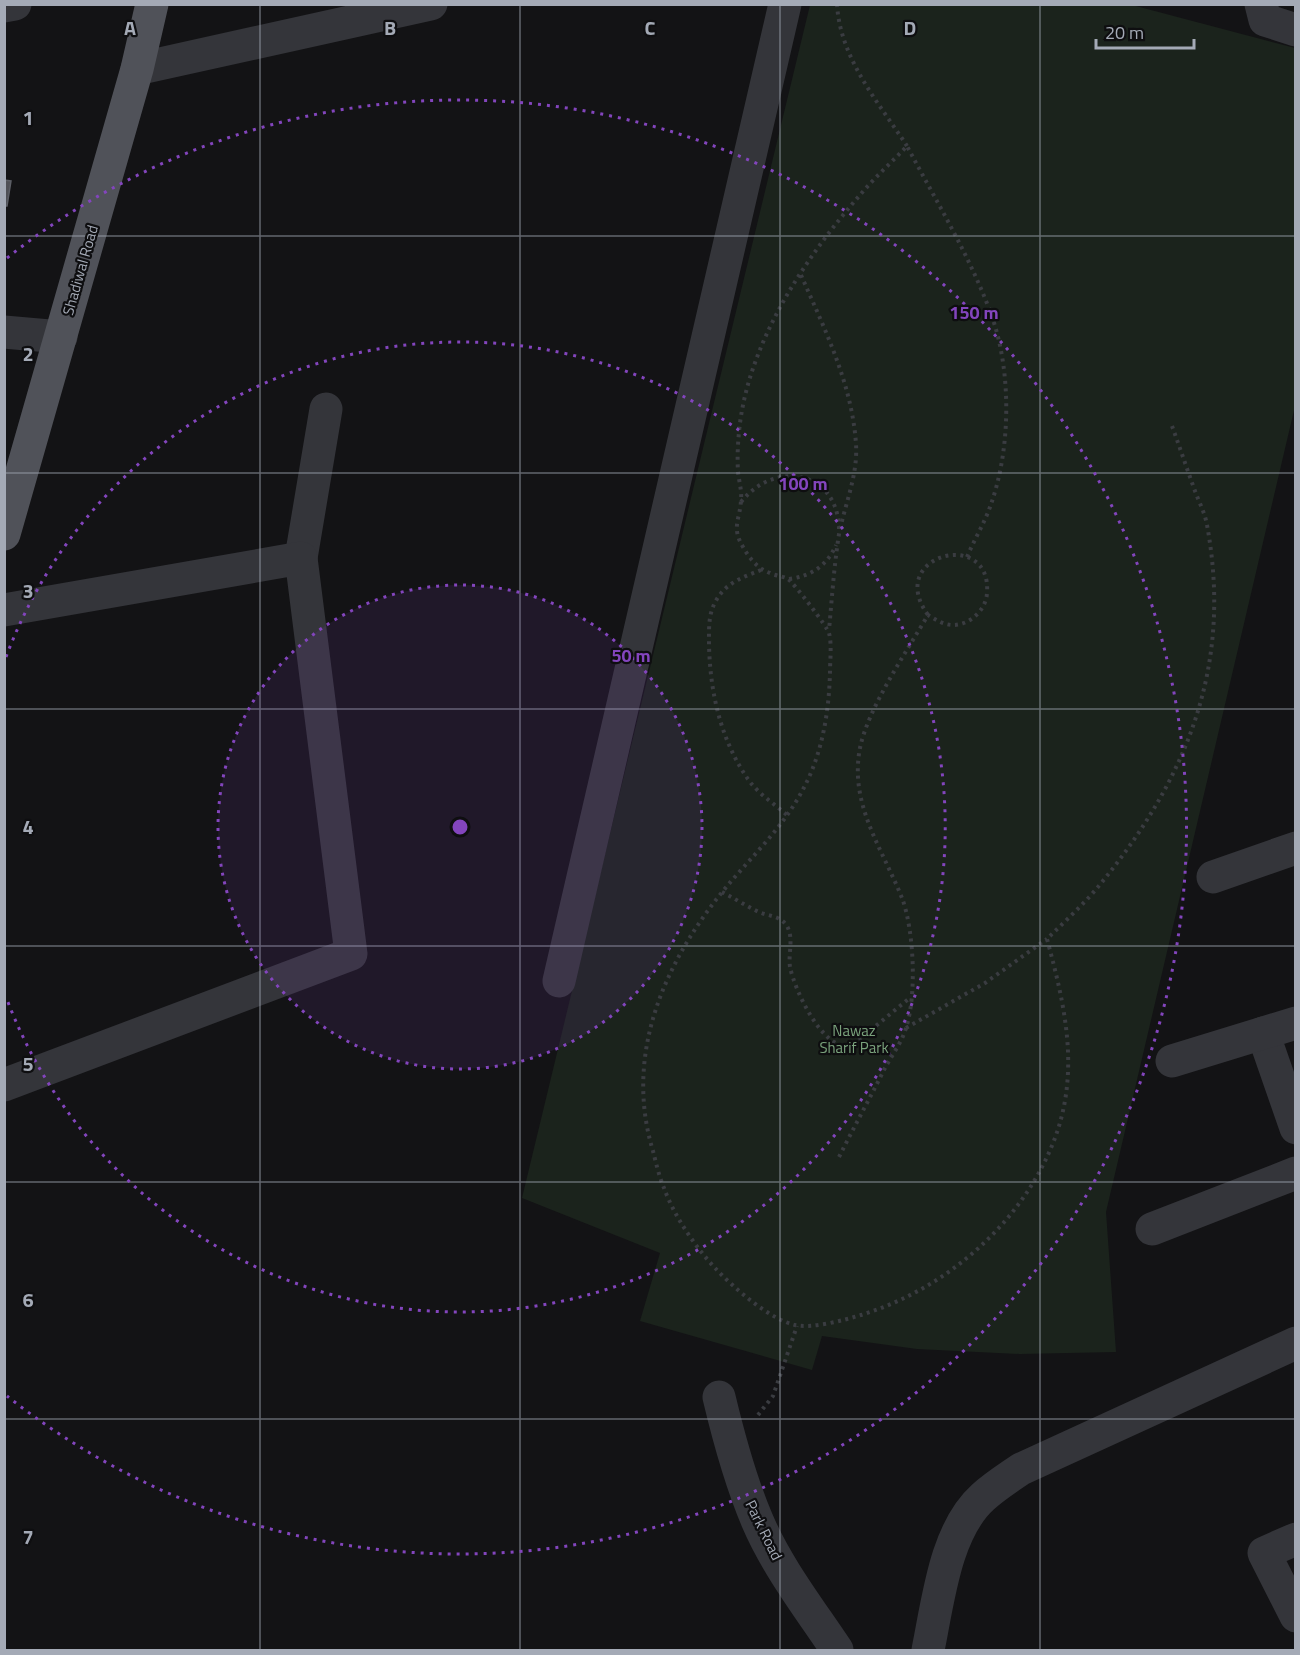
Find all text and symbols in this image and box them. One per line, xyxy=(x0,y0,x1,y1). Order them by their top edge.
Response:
text: A xyxy=(124,12,136,43)
text: B xyxy=(384,12,396,43)
text: C xyxy=(645,12,656,43)
text: D xyxy=(904,12,916,43)
scale bar xyxy=(1096,12,1194,50)
text: 20 m xyxy=(1105,19,1144,46)
text: 1 xyxy=(22,102,34,133)
street label: Shadiwal Road xyxy=(56,222,104,318)
text: 150 m xyxy=(949,299,999,326)
text: 2 xyxy=(22,338,34,369)
text: 100 m xyxy=(778,470,828,497)
text: 3 xyxy=(22,575,34,606)
text: 50 m xyxy=(611,642,651,669)
text: 4 xyxy=(22,811,34,842)
centre of rings xyxy=(450,817,470,837)
park label: Nawaz Sharif Park xyxy=(819,1019,889,1059)
text: 5 xyxy=(22,1048,34,1079)
text: 6 xyxy=(22,1284,34,1315)
street label: Park Road xyxy=(740,1496,788,1564)
text: 7 xyxy=(22,1521,34,1552)

